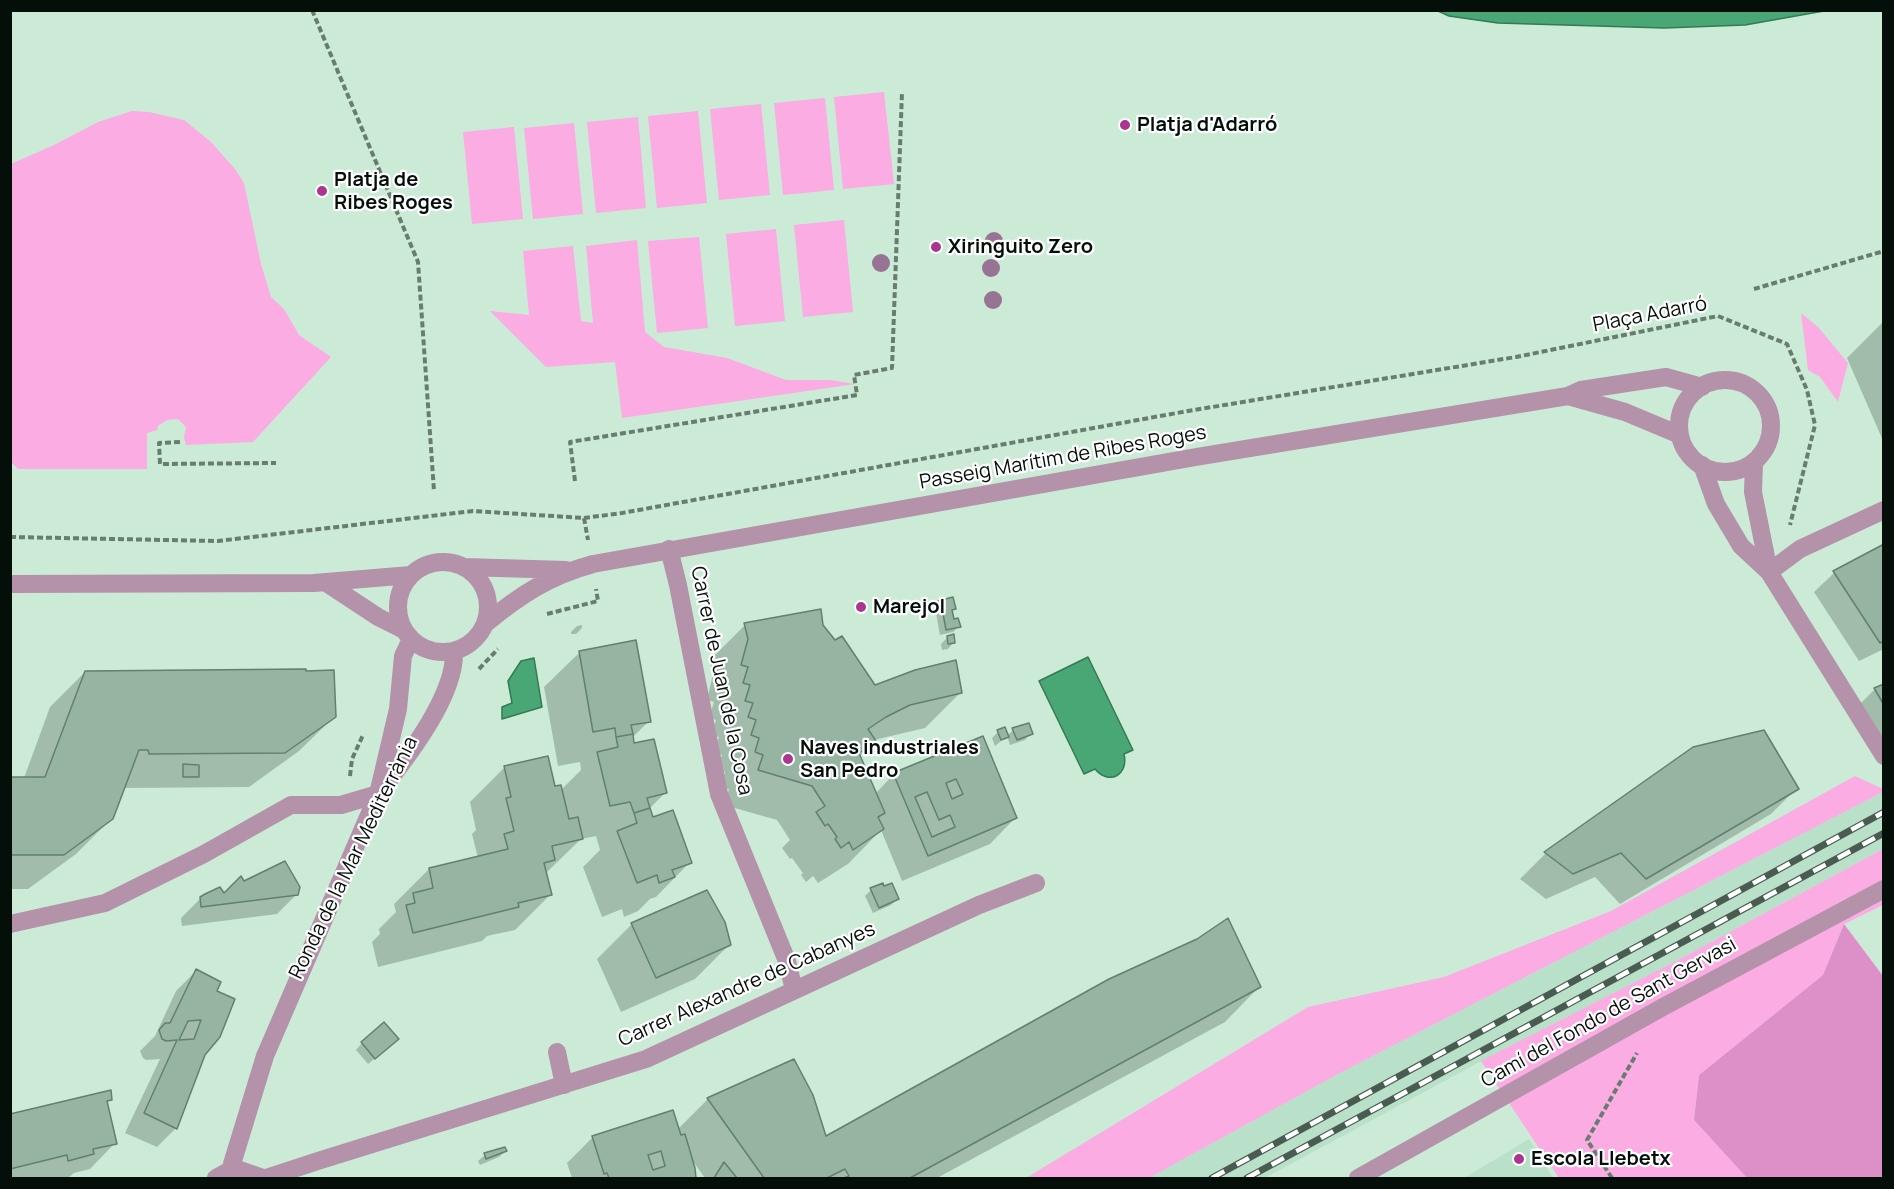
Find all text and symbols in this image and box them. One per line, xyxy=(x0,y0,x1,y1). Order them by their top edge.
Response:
place label: Platja d'Adarró xyxy=(1137,113,1277,137)
marker: Platja d'Adarró xyxy=(1118,118,1132,132)
place label: Platja de Ribes Roges xyxy=(334,168,453,215)
marker: Platja de Ribes Roges xyxy=(315,184,329,198)
place label: Xiringuito Zero xyxy=(948,235,1093,259)
marker: Xiringuito Zero xyxy=(929,240,943,254)
street label: Plaça Adarró xyxy=(1591,292,1709,338)
street label: Passeig Marítim de Ribes Roges xyxy=(918,421,1208,495)
street label: Carrer de Juan de la Cosa xyxy=(685,564,757,798)
place label: Marejol xyxy=(873,595,945,619)
marker: Marejol xyxy=(854,600,868,614)
street label: Ronda de la Mar Mediterrània xyxy=(285,733,423,983)
place label: Naves industriales San Pedro xyxy=(800,736,979,783)
marker: Naves industriales San Pedro xyxy=(781,752,795,766)
street label: Carrer Alexandre de Cabanyes xyxy=(615,917,879,1053)
street label: Camí del Fondo de Sant Gervasi xyxy=(1477,933,1741,1093)
place label: Escola Llebetx xyxy=(1531,1147,1671,1171)
marker: Escola Llebetx xyxy=(1512,1152,1526,1166)

